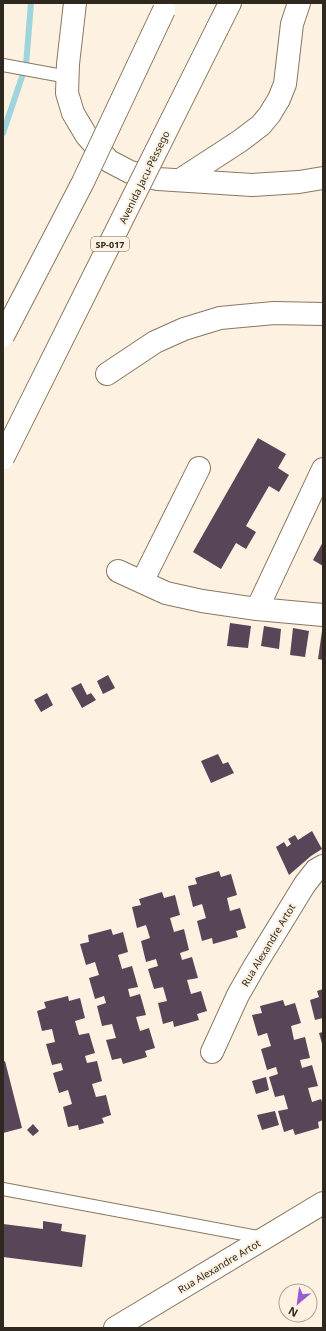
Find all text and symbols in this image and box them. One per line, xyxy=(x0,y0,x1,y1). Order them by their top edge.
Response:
street label: Avenida Jacu-Pêssego xyxy=(115,128,173,226)
road number: SP-017 xyxy=(91,237,129,251)
street label: Rua Alexandre Artot xyxy=(238,901,298,989)
street label: Rua Alexandre Artot xyxy=(175,1236,263,1296)
north arrow xyxy=(278,1283,318,1323)
text: N xyxy=(285,1303,300,1321)

